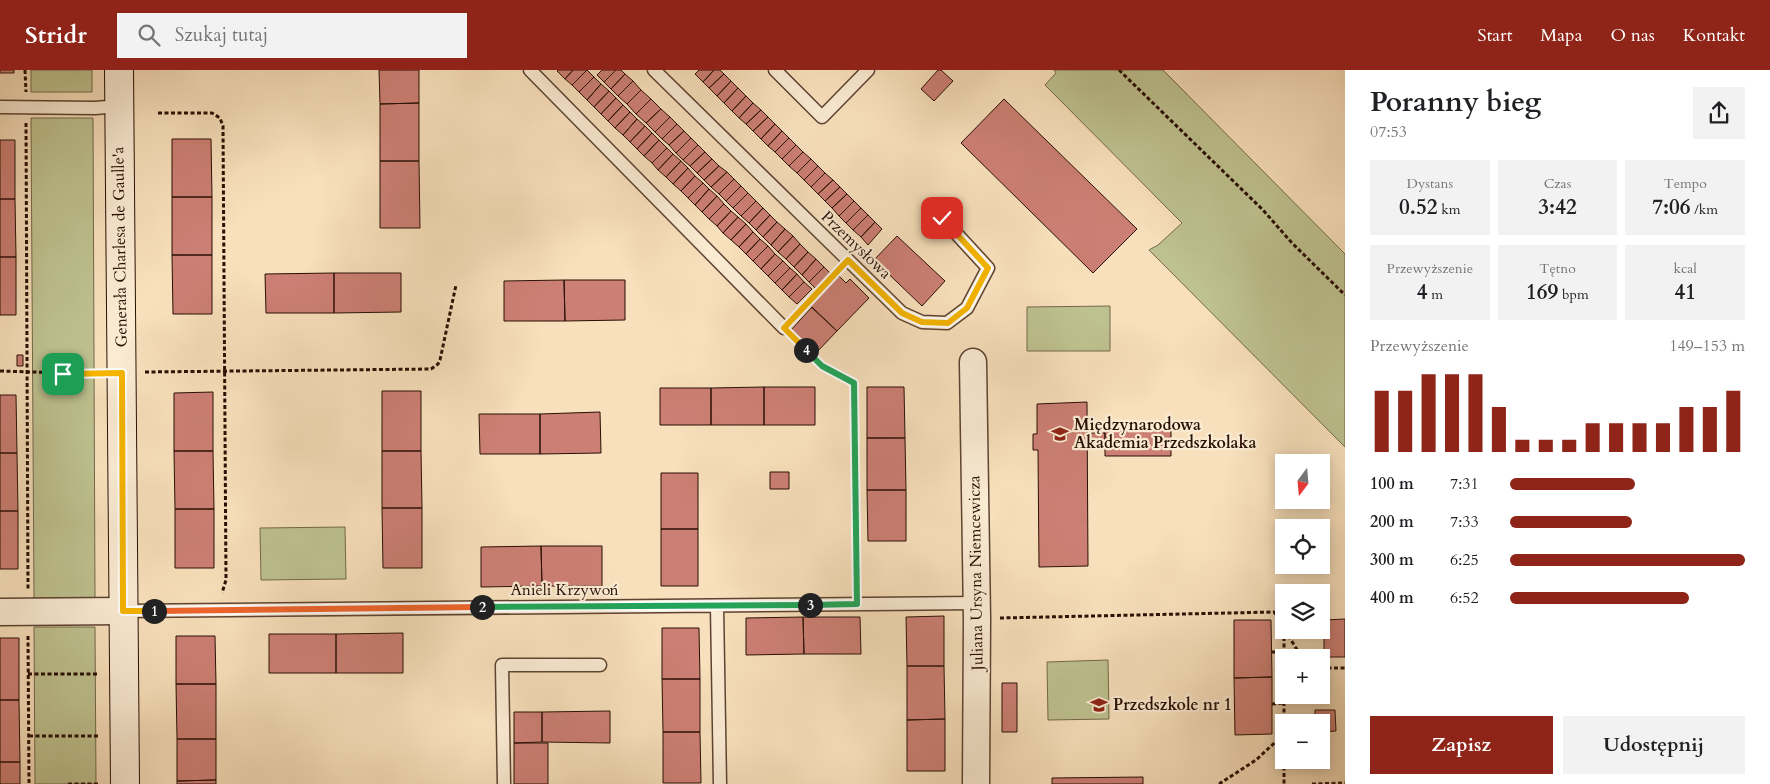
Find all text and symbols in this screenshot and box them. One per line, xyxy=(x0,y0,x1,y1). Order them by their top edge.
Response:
search box xyxy=(117,13,467,58)
text: Stridr xyxy=(25,19,87,52)
icon: search xyxy=(135,21,163,49)
text: Szukaj tutaj xyxy=(175,22,268,48)
text: Start xyxy=(1478,23,1512,48)
text: Mapa xyxy=(1540,23,1582,48)
text: O nas xyxy=(1610,23,1655,48)
text: Kontakt xyxy=(1683,23,1745,48)
text: Poranny bieg xyxy=(1370,83,1541,121)
button: share xyxy=(1693,87,1745,139)
text: 07:53 xyxy=(1370,121,1407,143)
street label: Generała Charlesa de Gaulle'a xyxy=(107,146,133,348)
text: Dystans xyxy=(1407,174,1453,193)
text: Czas xyxy=(1544,174,1571,193)
text: Tempo xyxy=(1663,174,1707,193)
text: 0.52 xyxy=(1399,193,1437,222)
text: 3:42 xyxy=(1538,193,1577,222)
text: 7:06 xyxy=(1652,193,1691,222)
pin xyxy=(921,197,963,239)
text: km xyxy=(1437,200,1461,219)
text: /km xyxy=(1691,200,1718,219)
icon: check xyxy=(928,204,956,232)
street label: Przemysłowa xyxy=(816,206,896,284)
text: Przewyższenie xyxy=(1387,259,1473,278)
text: Tętno xyxy=(1539,259,1576,278)
text: kcal xyxy=(1673,259,1697,278)
text: 4 xyxy=(1417,278,1427,307)
text: 169 xyxy=(1526,278,1558,307)
text: 41 xyxy=(1674,278,1696,307)
text: m xyxy=(1427,285,1443,304)
text: bpm xyxy=(1558,285,1589,304)
text: Przewyższenie xyxy=(1370,335,1469,357)
text: 149–153 m xyxy=(1669,335,1745,357)
pin: 4 xyxy=(794,338,818,362)
text: 4 xyxy=(803,341,810,360)
pin xyxy=(42,353,84,395)
icon: arrive xyxy=(49,360,77,388)
place label: Międzynarodowa Akademia Przedszkolaka xyxy=(1074,414,1257,454)
school or university icon: Międzynarodowa Akademia Przedszkolaka xyxy=(1050,424,1070,444)
north arrow xyxy=(1275,454,1330,509)
map controls xyxy=(1275,454,1330,769)
text: 100 m xyxy=(1370,473,1414,495)
text: 7:31 xyxy=(1450,473,1479,495)
street label: Juliana Ursyna Niemcewicza xyxy=(963,475,989,673)
text: 200 m xyxy=(1370,511,1414,533)
text: 7:33 xyxy=(1450,511,1479,533)
button: locate xyxy=(1275,519,1330,574)
text: 300 m xyxy=(1370,549,1414,571)
text: 6:25 xyxy=(1450,549,1479,571)
street label: Anieli Krzywoń xyxy=(510,579,620,601)
button: layers xyxy=(1275,584,1330,639)
text: 400 m xyxy=(1370,587,1414,609)
text: 6:52 xyxy=(1450,587,1479,609)
pin: 3 xyxy=(798,592,822,618)
pin: 2 xyxy=(470,594,494,620)
text: 3 xyxy=(807,596,814,615)
pin: 1 xyxy=(142,598,166,624)
text: 2 xyxy=(479,598,486,617)
text: 1 xyxy=(151,602,158,621)
button: + xyxy=(1275,649,1330,704)
place label: Przedszkole nr 1 xyxy=(1113,694,1232,716)
school or university icon: Przedszkole nr 1 xyxy=(1089,695,1109,715)
button: − xyxy=(1275,714,1330,769)
button: Zapisz xyxy=(1370,716,1553,774)
button: Udostępnij xyxy=(1563,716,1745,774)

